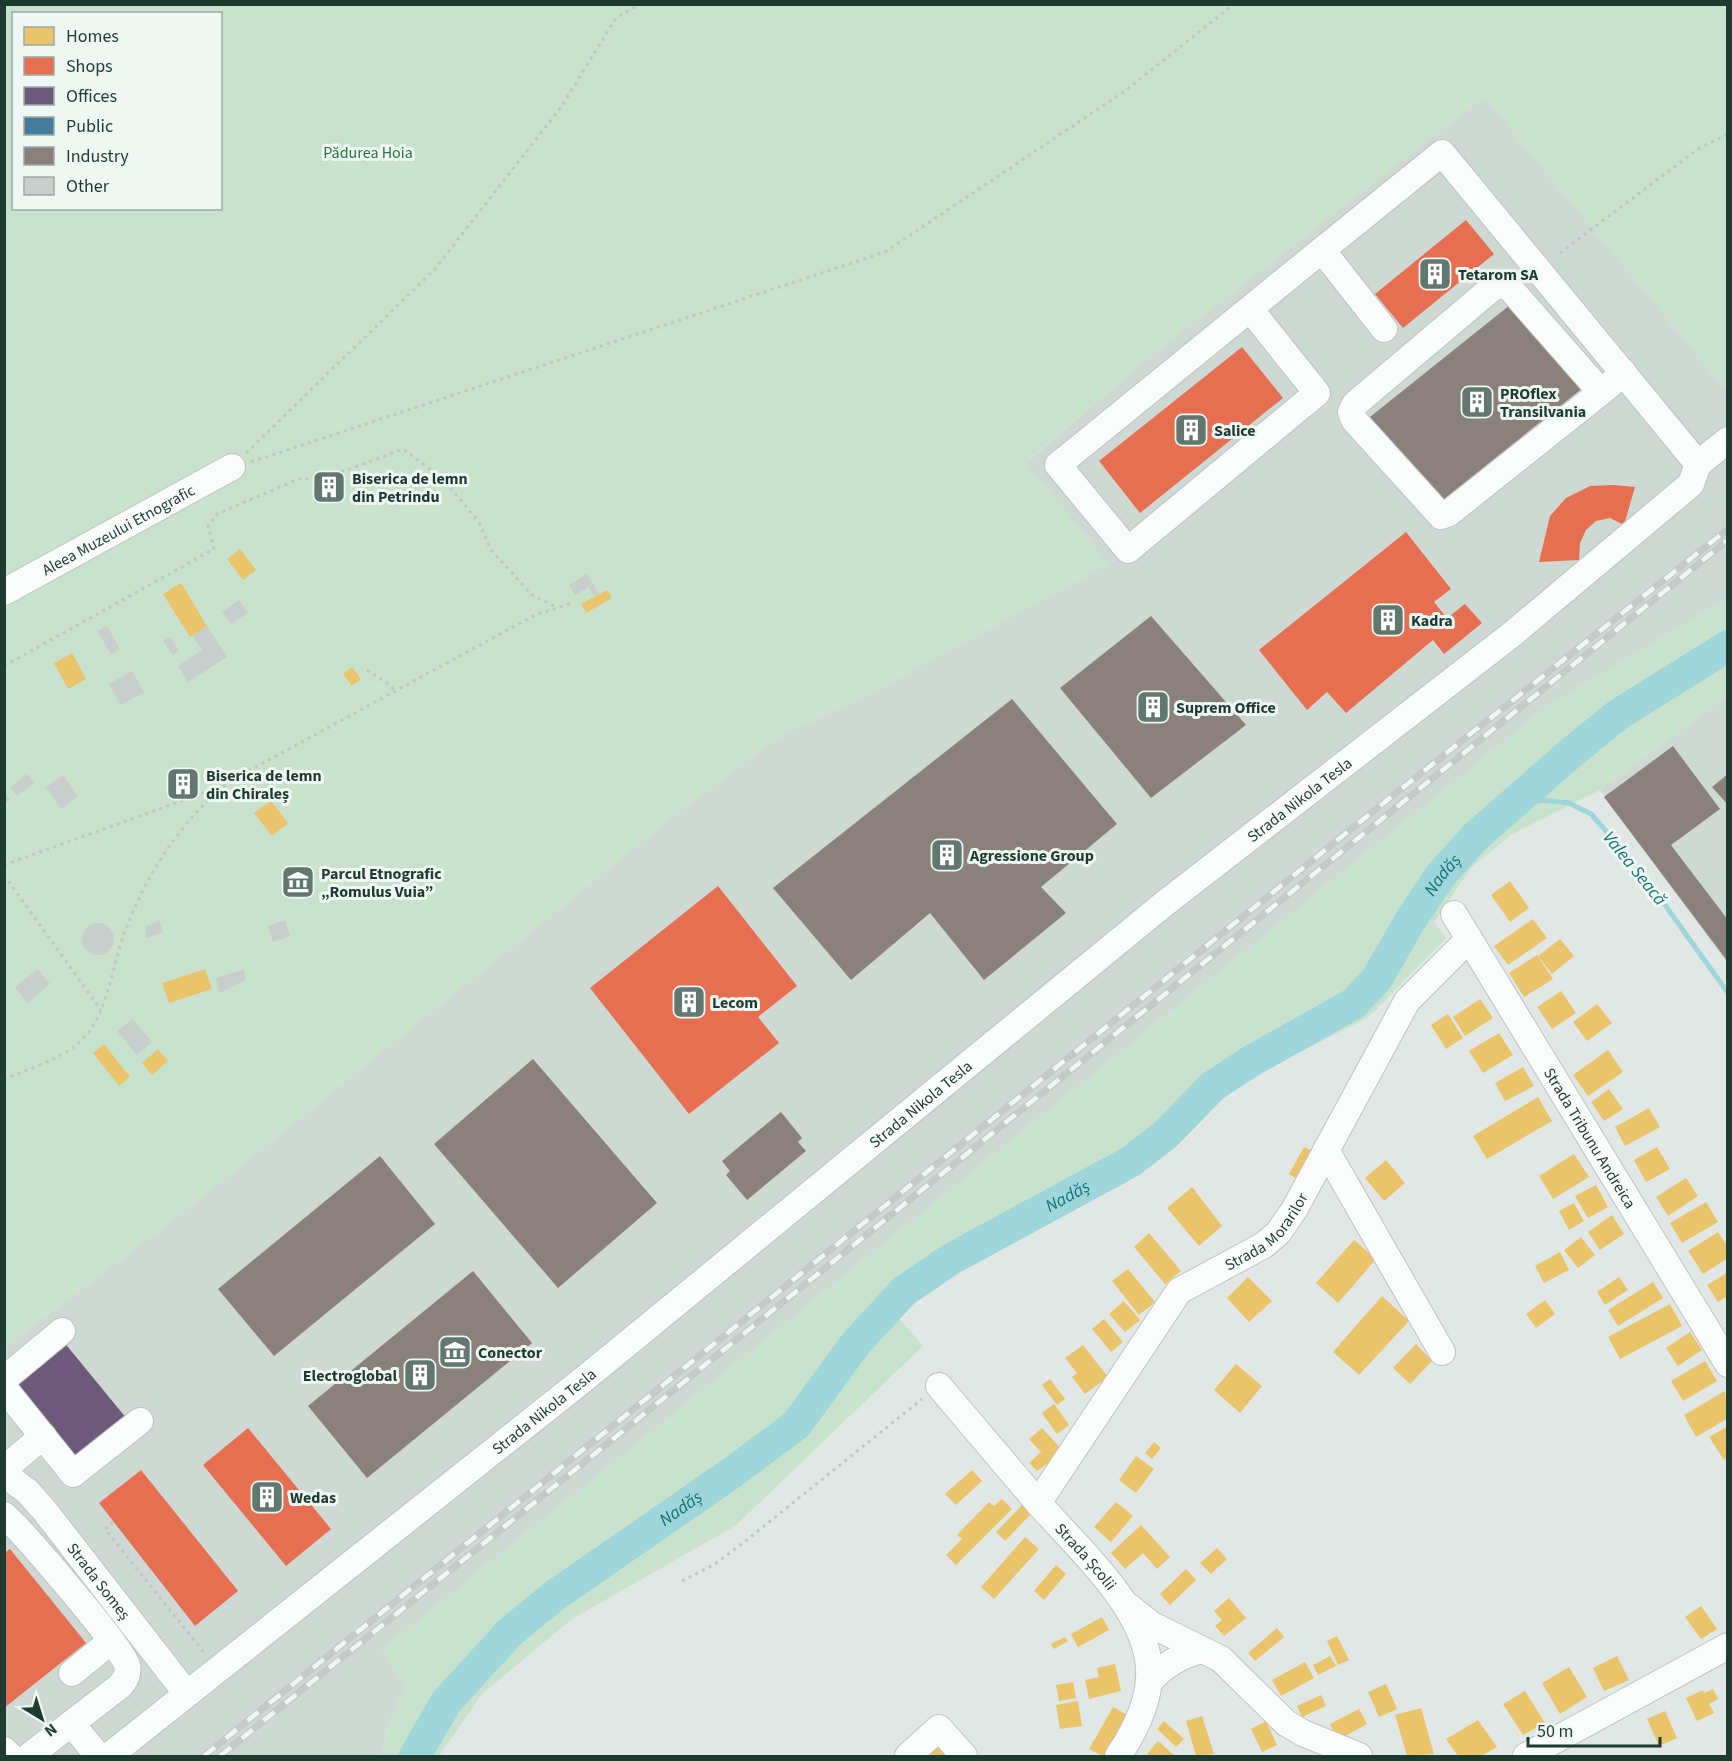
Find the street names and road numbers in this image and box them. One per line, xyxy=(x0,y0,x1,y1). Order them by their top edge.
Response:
street label: Aleea Muzeului Etnografic xyxy=(38,480,199,581)
street label: Strada Nikola Tesla xyxy=(1243,752,1357,848)
street label: Strada Nikola Tesla xyxy=(865,1056,977,1153)
street label: Strada Tribunu Andreica xyxy=(1538,1064,1641,1213)
street label: Strada Morarilor xyxy=(1221,1189,1314,1276)
street label: Strada Nikola Tesla xyxy=(488,1363,601,1460)
street label: Strada Școlii xyxy=(1050,1518,1121,1595)
street label: Strada Someș xyxy=(61,1538,136,1625)

